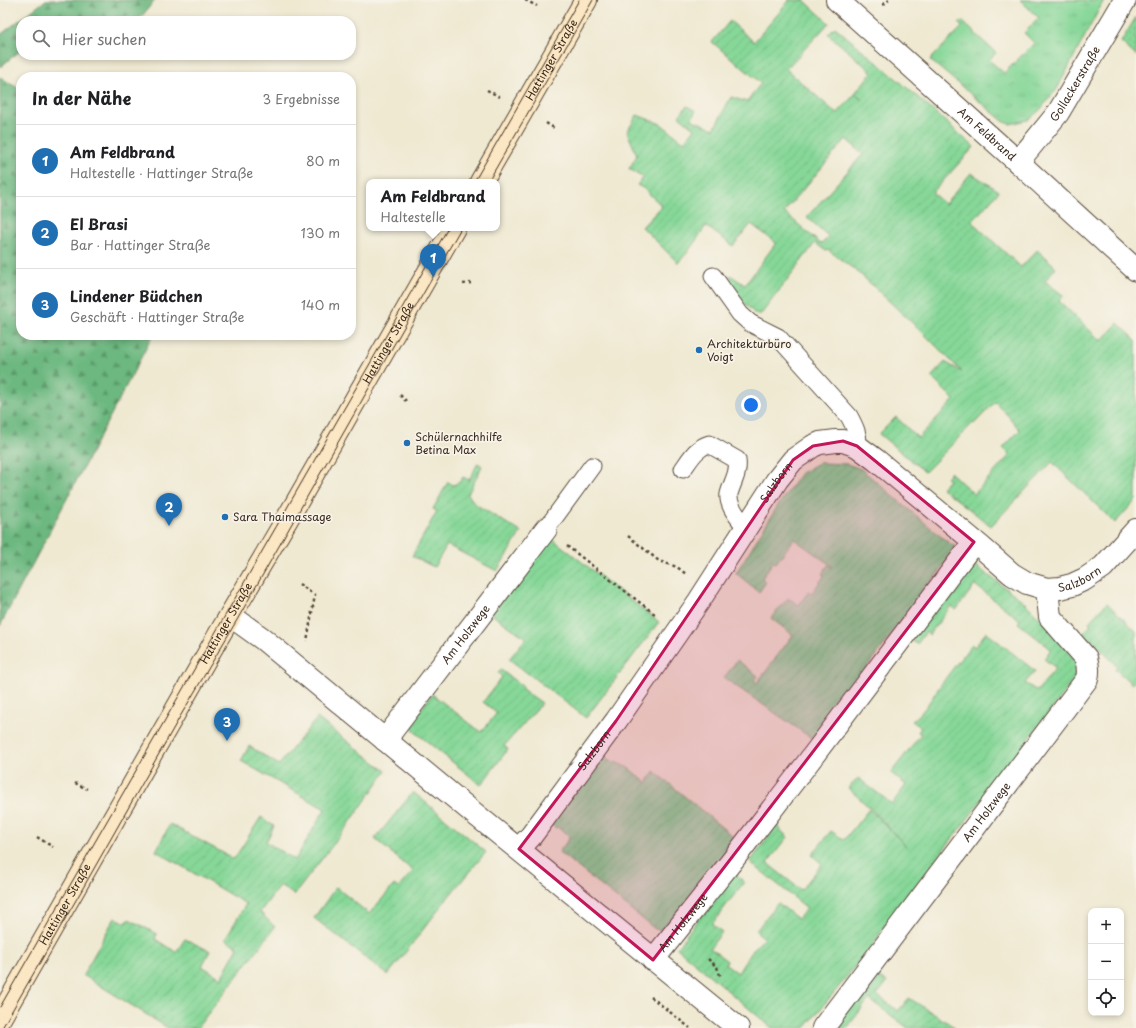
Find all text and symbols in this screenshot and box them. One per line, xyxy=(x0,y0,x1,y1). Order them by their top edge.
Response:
search box xyxy=(16,16,356,60)
street label: Hattinger Straße xyxy=(521,16,581,104)
icon: search xyxy=(30,27,52,49)
text: Hier suchen xyxy=(62,27,147,50)
street label: Gollackerstraße xyxy=(1045,42,1104,125)
text: In der Nähe xyxy=(32,85,131,111)
text: 3 Ergebnisse xyxy=(263,89,340,108)
street label: Am Feldbrand xyxy=(954,103,1020,165)
text: Am Feldbrand xyxy=(70,140,175,163)
text: 1 xyxy=(42,151,48,170)
text: 80 m xyxy=(306,151,340,170)
text: Haltestelle · Hattinger Straße xyxy=(70,163,253,182)
popup xyxy=(366,179,500,231)
text: Am Feldbrand xyxy=(381,184,485,207)
text: Haltestelle xyxy=(381,207,446,226)
text: El Brasi xyxy=(70,212,128,235)
text: 2 xyxy=(40,223,50,242)
text: 130 m xyxy=(301,223,340,242)
text: Bar · Hattinger Straße xyxy=(70,235,211,254)
pin: 1 xyxy=(420,244,446,277)
text: Lindener Büdchen xyxy=(70,284,203,307)
text: 3 xyxy=(41,295,49,314)
text: 140 m xyxy=(301,295,340,314)
street label: Hattinger Straße xyxy=(358,298,418,386)
text: Geschäft · Hattinger Straße xyxy=(70,307,244,326)
place label: Architekturbüro Voigt xyxy=(707,335,791,365)
marker: Architekturbüro Voigt xyxy=(694,345,704,355)
your location xyxy=(741,395,761,415)
place label: Schülernachhilfe Betina Max xyxy=(415,428,502,458)
marker: Schülernachhilfe Betina Max xyxy=(402,438,412,448)
street label: Salzborn xyxy=(755,458,796,506)
pin: 2 xyxy=(156,493,182,526)
place label: Sara Thaimassage xyxy=(233,508,331,525)
marker: Sara Thaimassage xyxy=(220,512,230,522)
street label: Salzborn xyxy=(1056,562,1104,596)
street label: Hattinger Straße xyxy=(195,579,256,667)
street label: Am Holzwege xyxy=(437,600,494,667)
pin: 3 xyxy=(214,708,240,741)
street label: Salzborn xyxy=(573,726,614,774)
street label: Am Holzwege xyxy=(958,778,1014,845)
street label: Hattinger Straße xyxy=(34,860,95,948)
street label: Am Holzwege xyxy=(654,889,711,955)
map controls xyxy=(1088,908,1124,1016)
button: + xyxy=(1088,908,1124,944)
button: − xyxy=(1088,944,1124,980)
button: locate xyxy=(1088,980,1124,1016)

